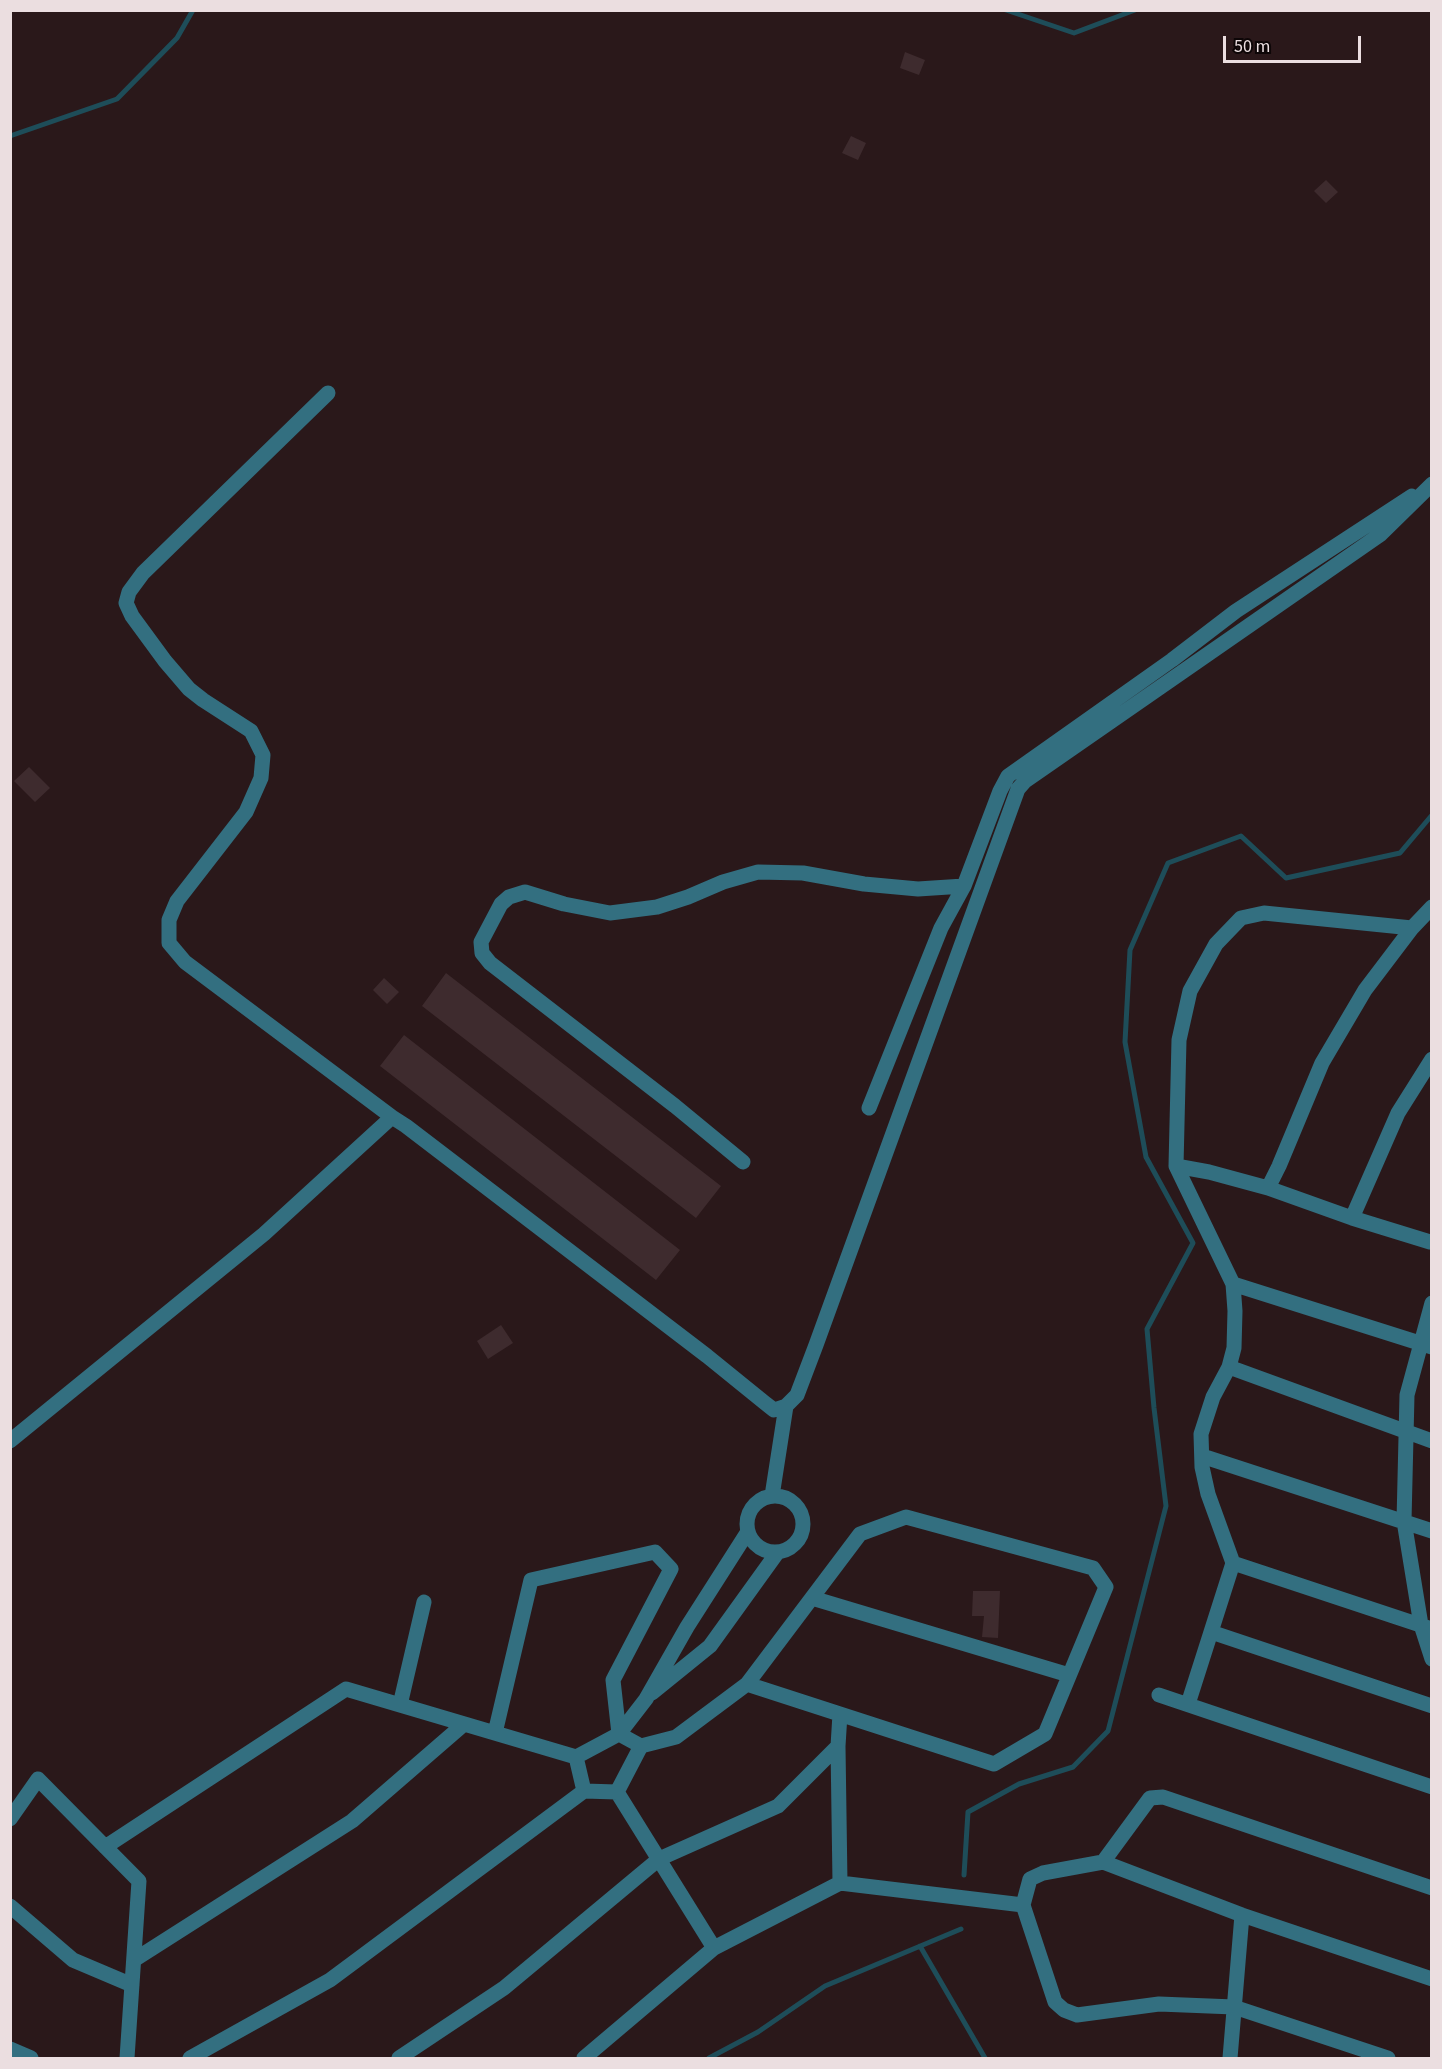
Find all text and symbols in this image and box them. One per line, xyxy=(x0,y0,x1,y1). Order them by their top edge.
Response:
scale bar xyxy=(1226,24,1364,62)
text: 50 m xyxy=(1234,34,1270,59)

